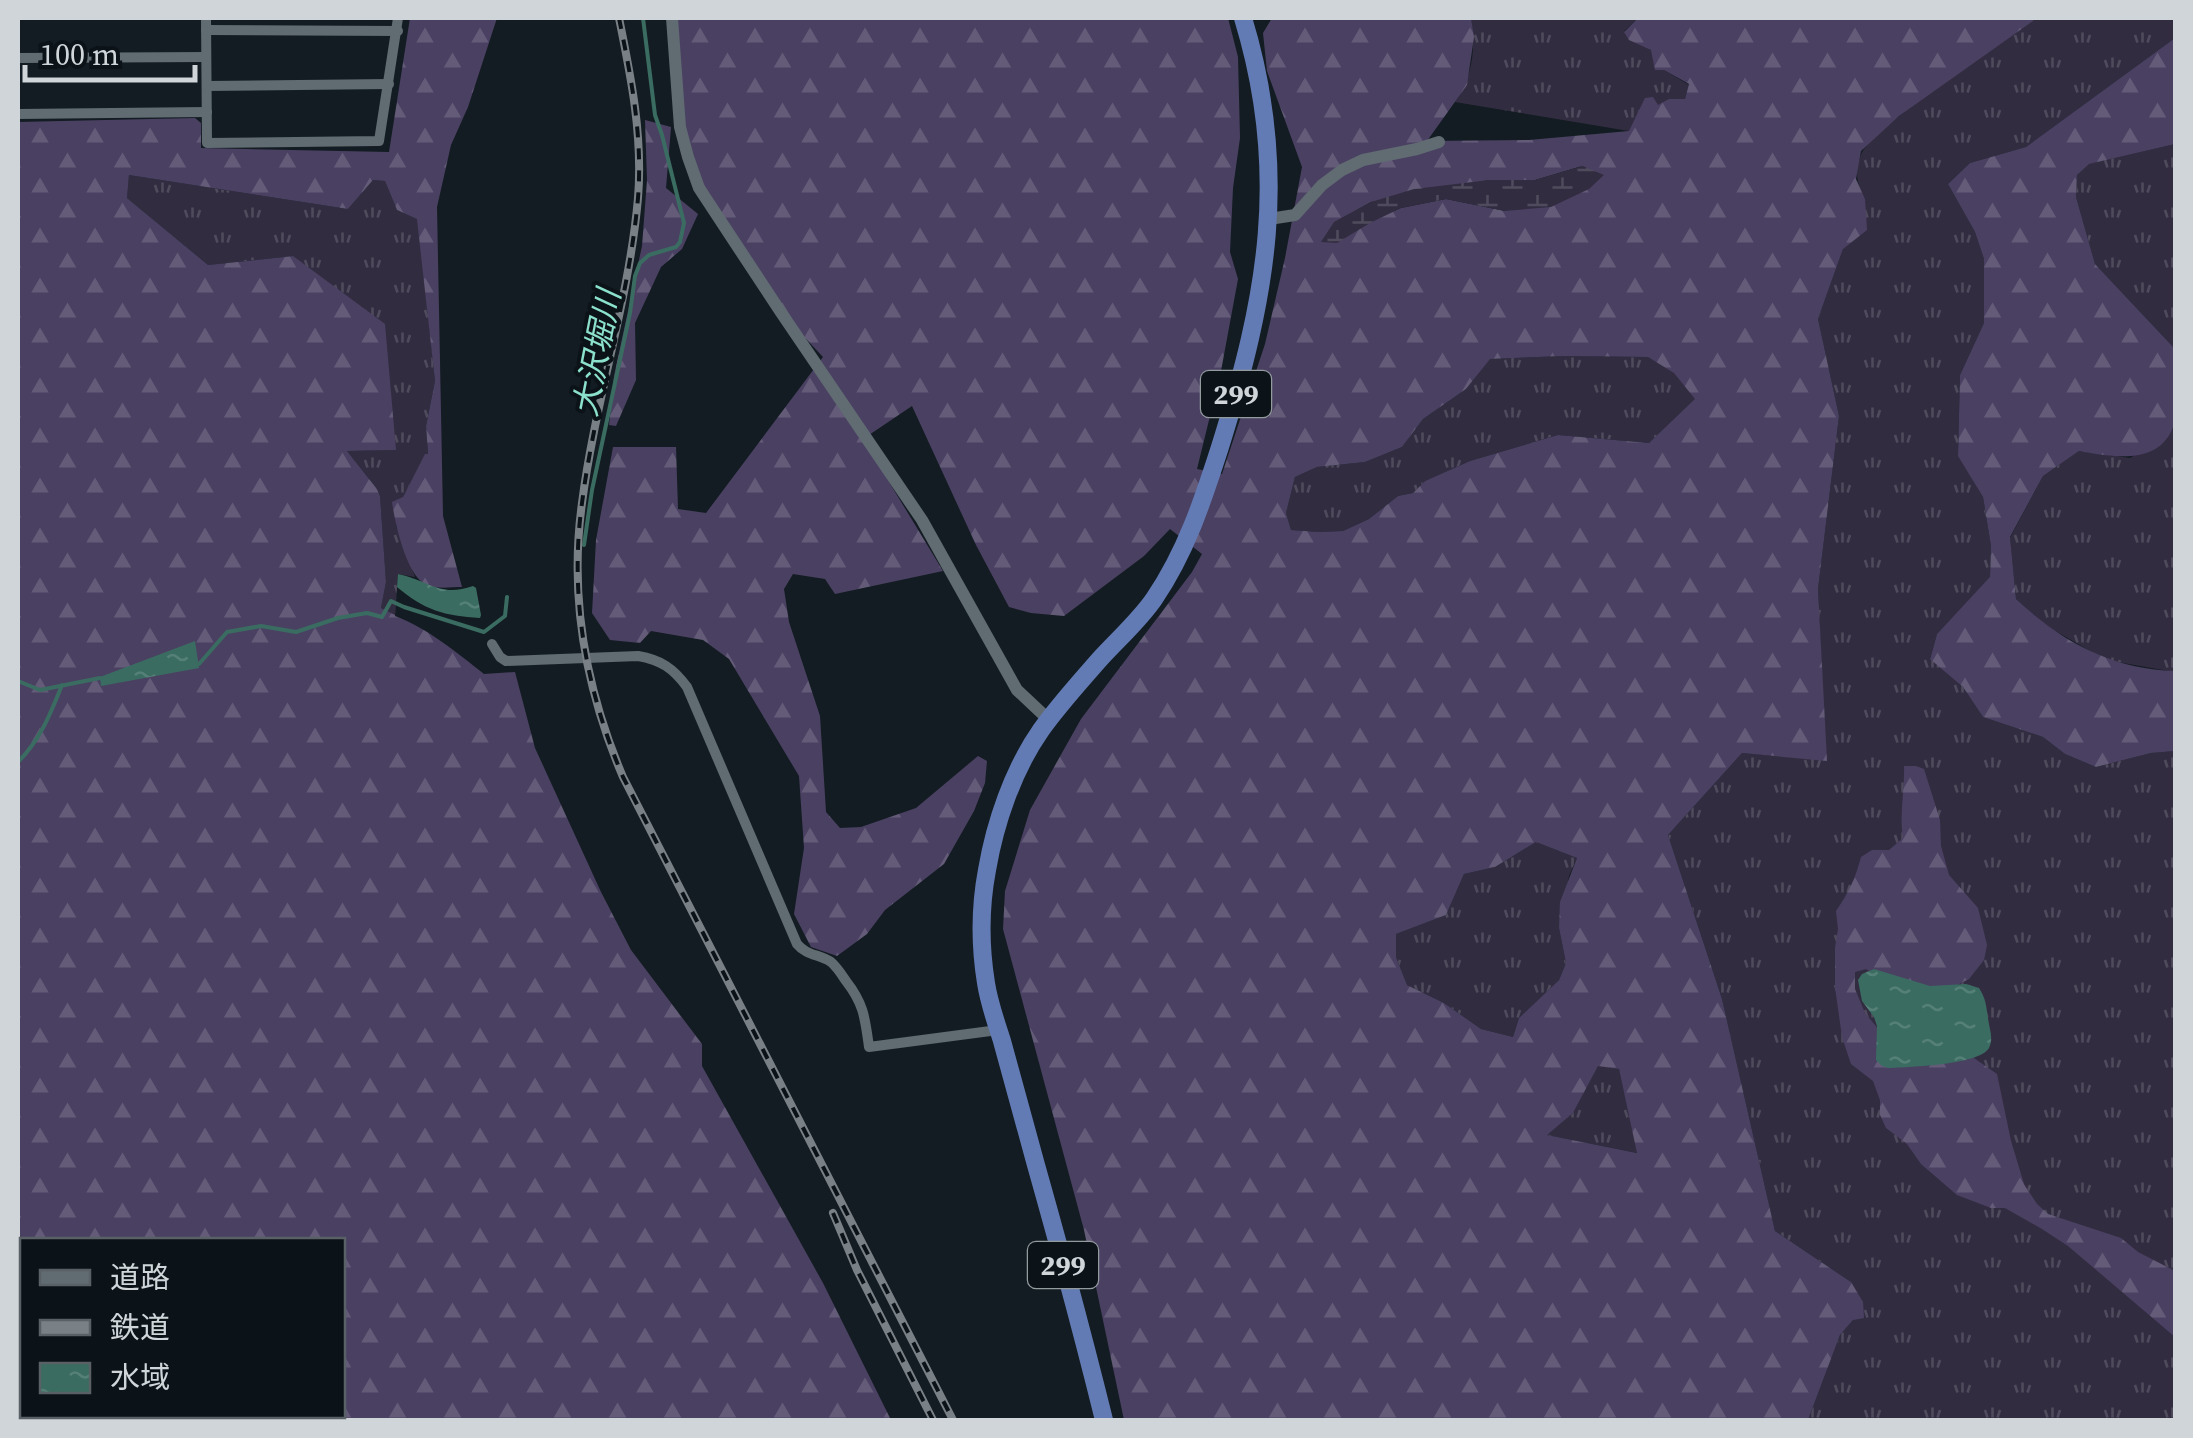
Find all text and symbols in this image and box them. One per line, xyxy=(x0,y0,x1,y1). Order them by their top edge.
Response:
scale bar xyxy=(25,20,195,82)
text: 100 m xyxy=(40,34,119,75)
water label: 大沢堀川 xyxy=(563,283,631,420)
road number: 299 xyxy=(1201,371,1271,417)
legend xyxy=(20,1238,345,1418)
road number: 299 xyxy=(1028,1242,1098,1288)
text: 道路 xyxy=(110,1257,170,1298)
text: 鉄道 xyxy=(110,1307,170,1348)
text: 水域 xyxy=(110,1357,170,1398)

